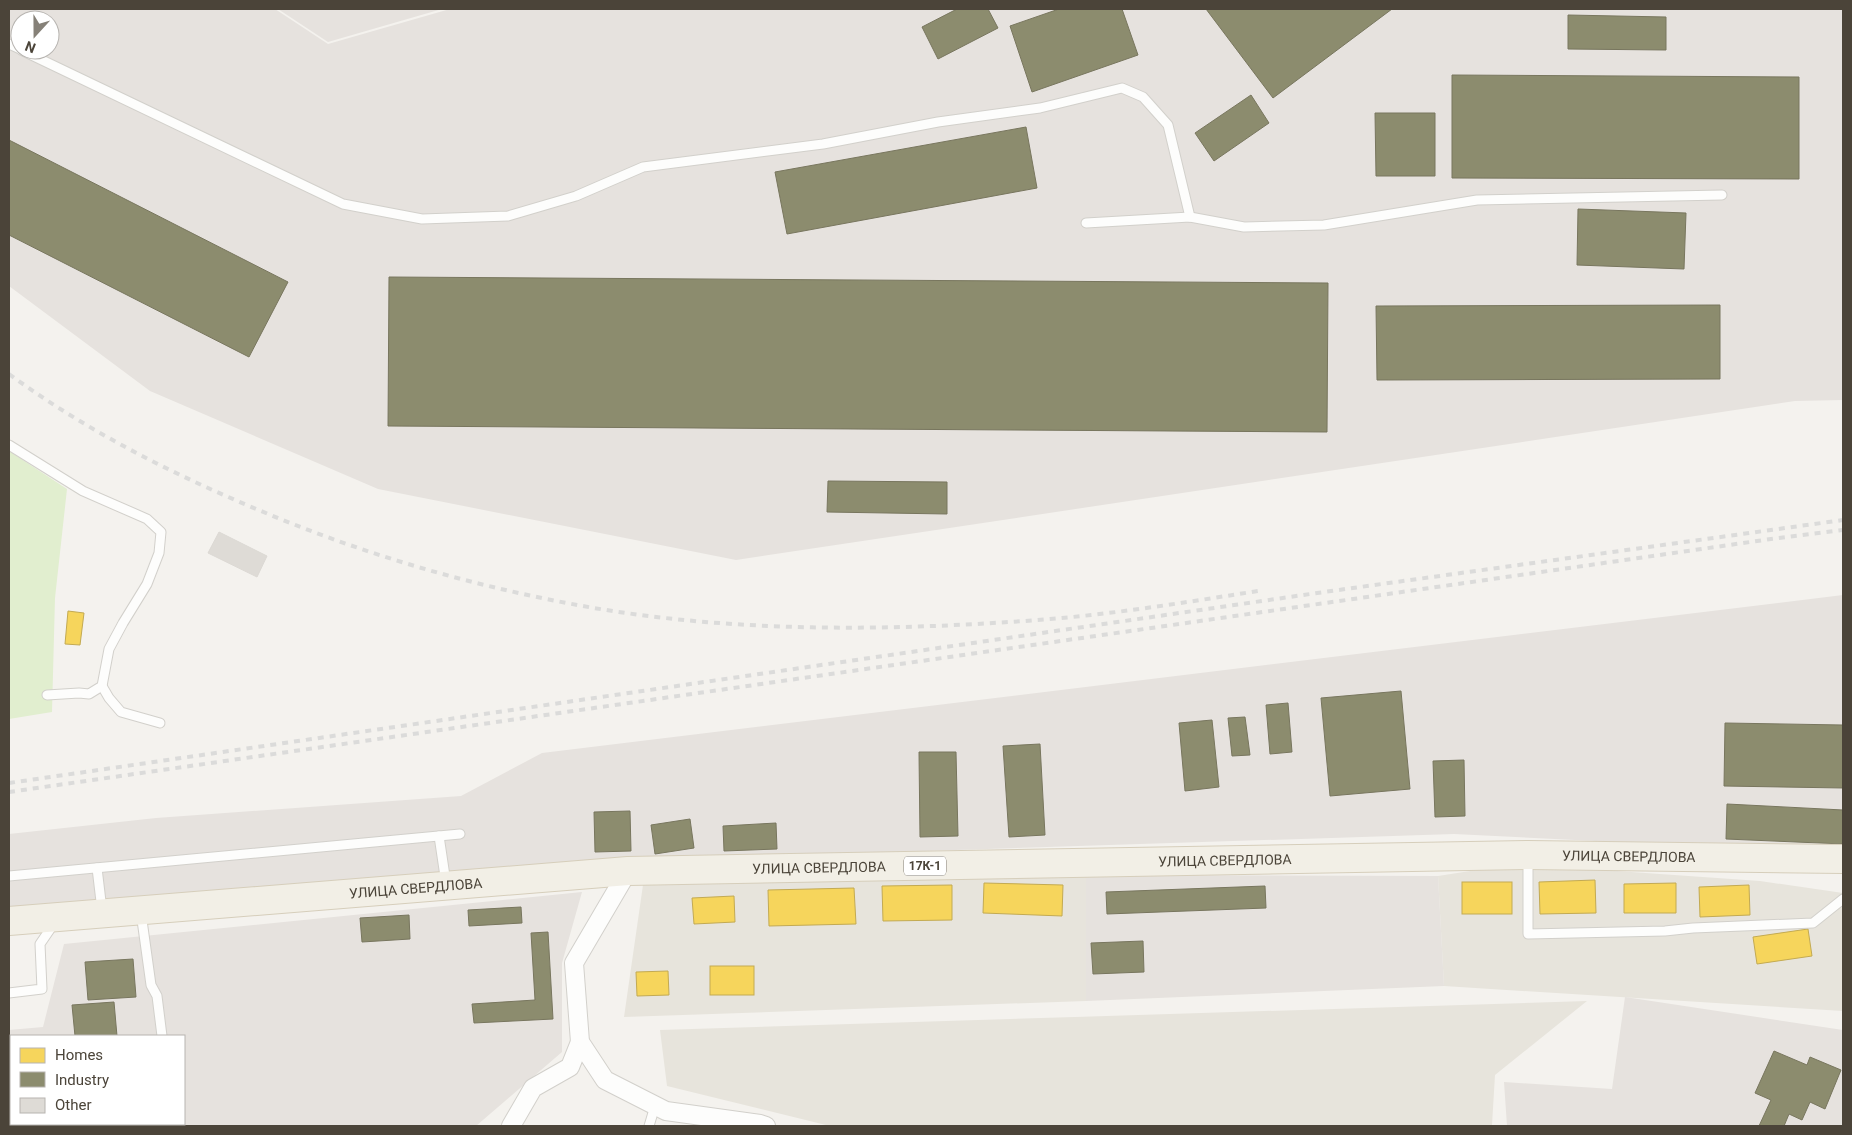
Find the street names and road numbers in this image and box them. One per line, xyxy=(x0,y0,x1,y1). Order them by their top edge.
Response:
street label: УЛИЦА СВЕРДЛОВА xyxy=(1562,847,1696,865)
street label: УЛИЦА СВЕРДЛОВА xyxy=(1158,851,1292,870)
road number: 17К-1 xyxy=(904,856,946,876)
street label: УЛИЦА СВЕРДЛОВА xyxy=(752,858,886,877)
street label: УЛИЦА СВЕРДЛОВА xyxy=(348,875,483,901)

